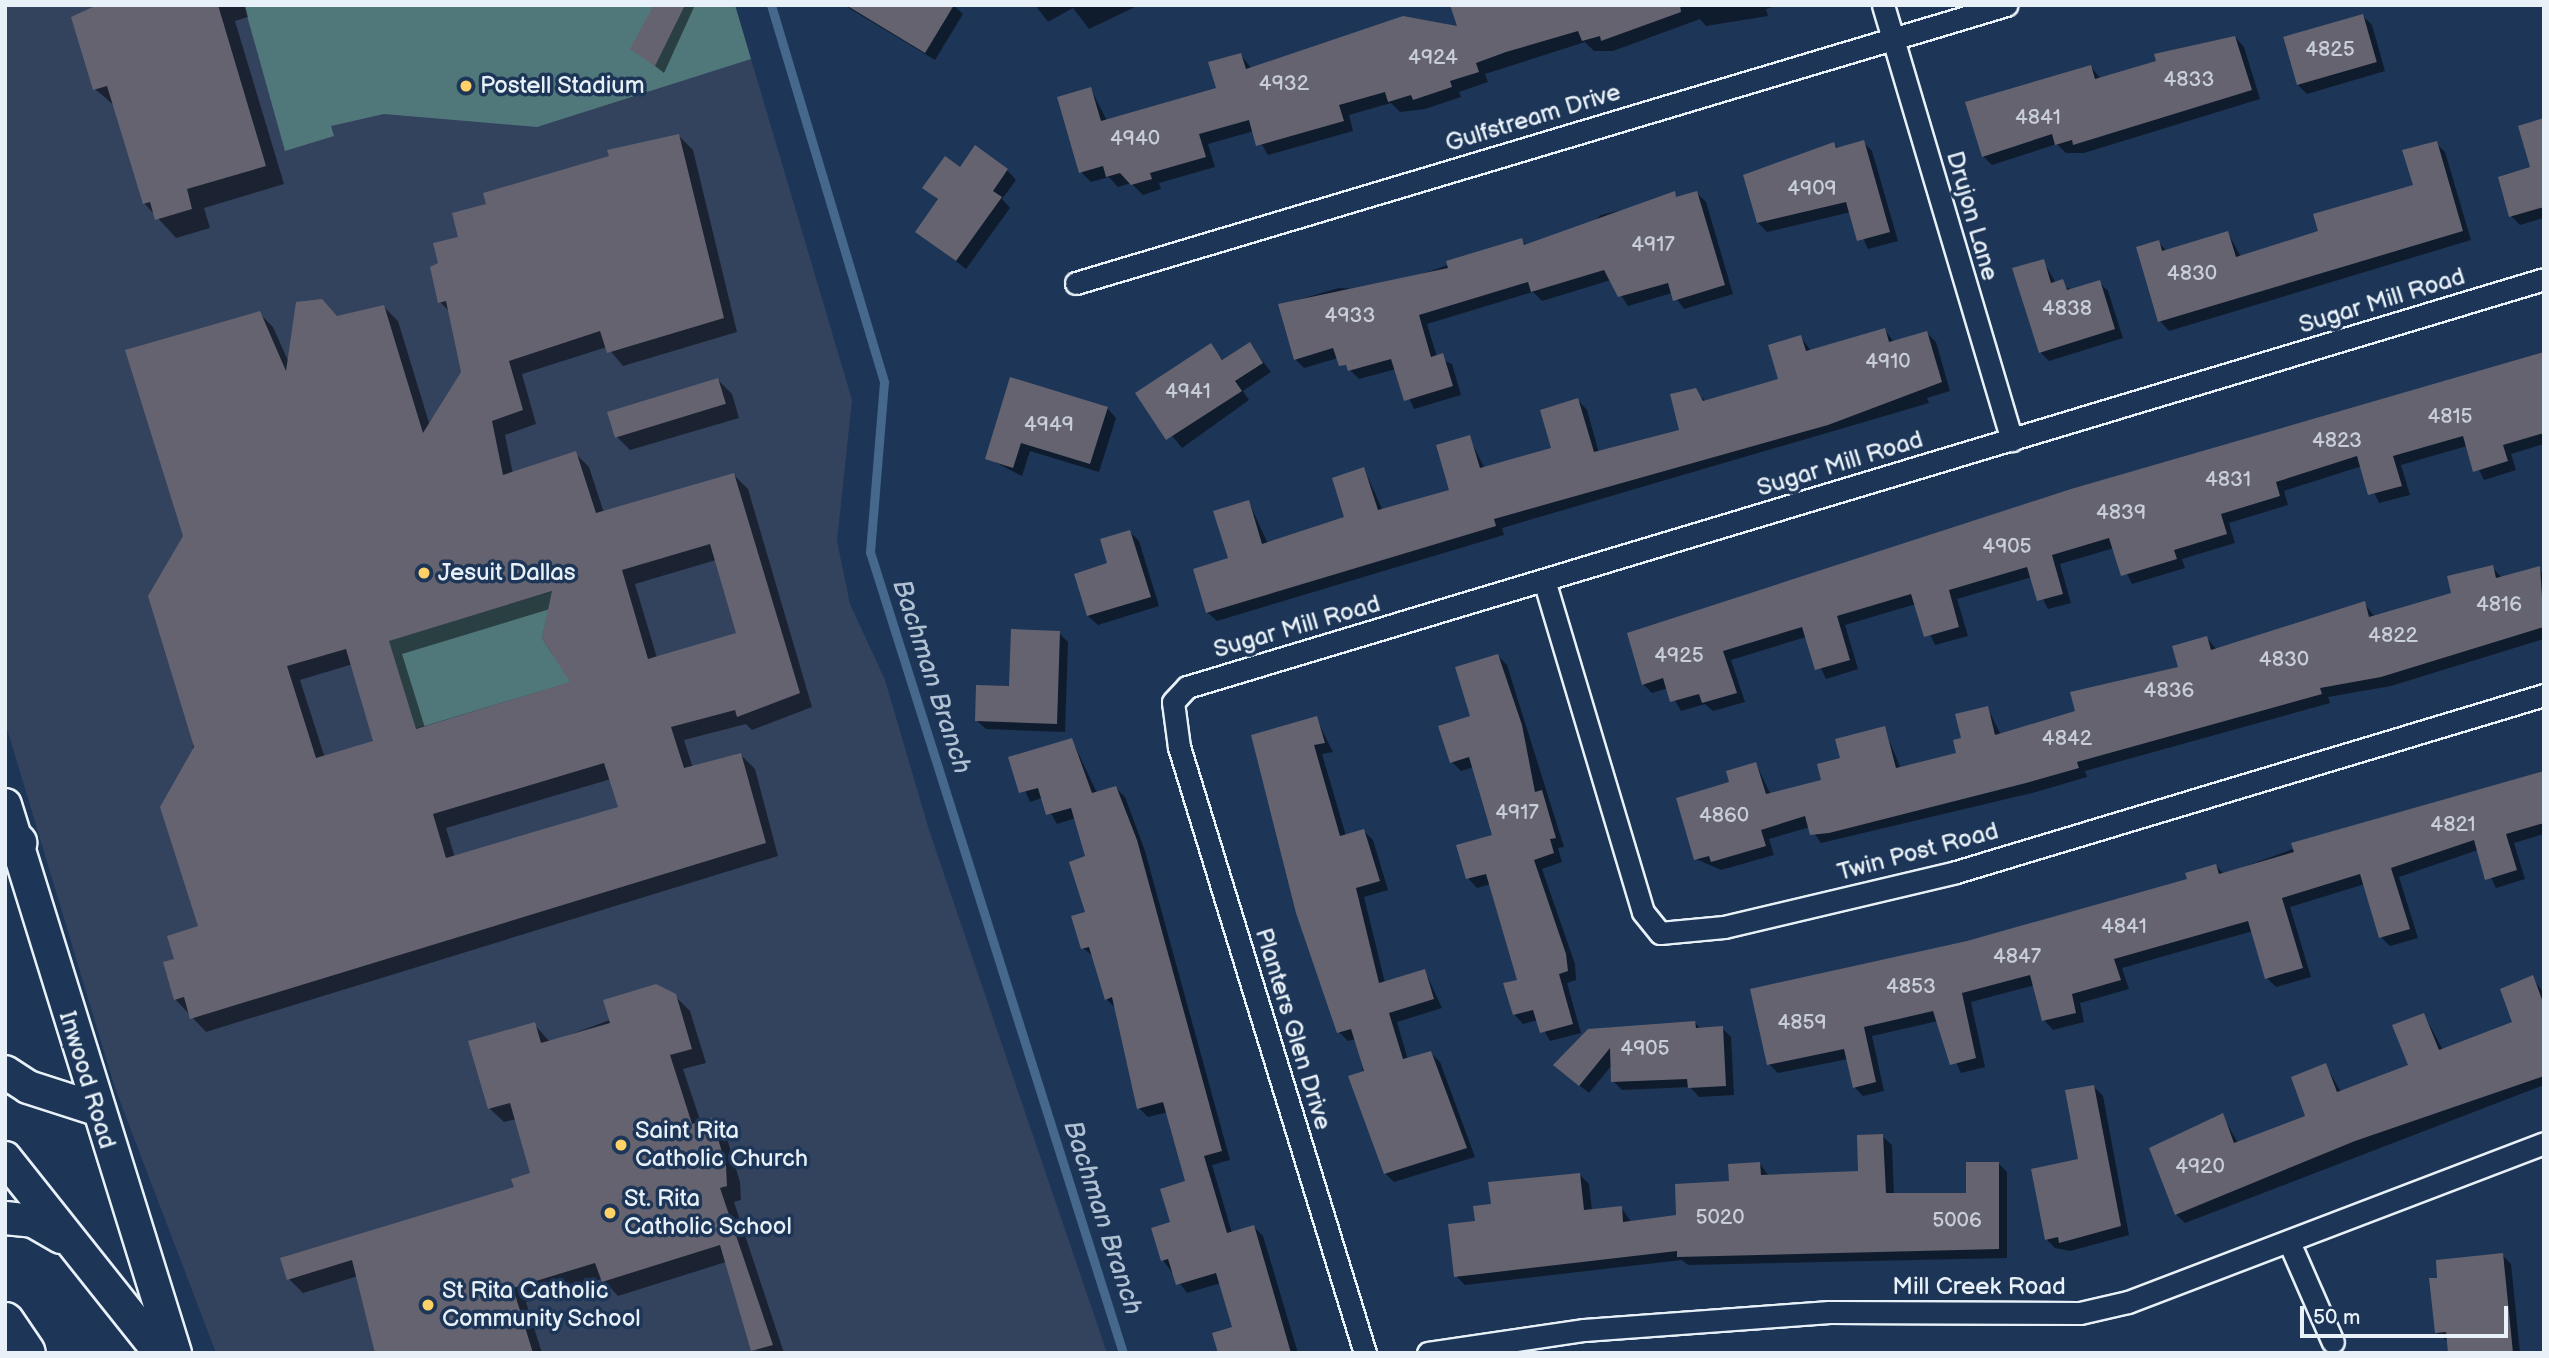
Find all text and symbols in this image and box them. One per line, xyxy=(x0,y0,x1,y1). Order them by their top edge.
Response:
house number: 4825 xyxy=(2305,37,2355,63)
house number: 4924 xyxy=(1408,45,1458,71)
house number: 4833 xyxy=(2164,67,2214,93)
house number: 4932 xyxy=(1259,71,1309,97)
place label: Postell Stadium xyxy=(480,72,645,100)
marker: Postell Stadium xyxy=(458,78,474,94)
street label: Gulfstream Drive xyxy=(1442,78,1624,158)
house number: 4841 xyxy=(2015,105,2061,131)
house number: 4940 xyxy=(1110,126,1160,152)
street label: Drujon Lane xyxy=(1940,148,2004,284)
house number: 4909 xyxy=(1787,176,1837,202)
house number: 4917 xyxy=(1631,232,1675,258)
house number: 4830 xyxy=(2167,261,2217,287)
street label: Sugar Mill Road xyxy=(2296,262,2468,340)
house number: 4838 xyxy=(2042,296,2092,322)
house number: 4933 xyxy=(1325,303,1375,329)
house number: 4910 xyxy=(1865,349,1911,375)
house number: 4941 xyxy=(1165,379,1211,405)
house number: 4815 xyxy=(2427,404,2473,430)
house number: 4949 xyxy=(1024,412,1074,438)
street label: Sugar Mill Road xyxy=(1754,425,1926,503)
house number: 4823 xyxy=(2312,428,2362,454)
house number: 4831 xyxy=(2205,467,2251,493)
house number: 4839 xyxy=(2096,500,2146,526)
house number: 4905 xyxy=(1982,534,2032,560)
place label: Jesuit Dallas xyxy=(438,559,576,587)
marker: Jesuit Dallas xyxy=(416,565,432,581)
water label: Bachman Branch xyxy=(885,576,977,778)
street label: Sugar Mill Road xyxy=(1210,589,1384,665)
house number: 4816 xyxy=(2476,592,2522,618)
house number: 4822 xyxy=(2368,623,2418,649)
house number: 4925 xyxy=(1654,643,1704,669)
house number: 4830 xyxy=(2259,647,2309,673)
house number: 4836 xyxy=(2144,678,2194,704)
house number: 4842 xyxy=(2042,726,2092,752)
house number: 4917 xyxy=(1495,800,1539,826)
house number: 4860 xyxy=(1699,803,1749,829)
house number: 4821 xyxy=(2430,812,2476,838)
street label: Twin Post Road xyxy=(1834,817,2002,887)
house number: 4841 xyxy=(2101,914,2147,940)
street label: Planters Glen Drive xyxy=(1249,925,1337,1133)
house number: 4847 xyxy=(1993,944,2041,970)
house number: 4853 xyxy=(1886,974,1936,1000)
street label: Inwood Road xyxy=(52,1008,122,1152)
house number: 4859 xyxy=(1777,1010,1827,1036)
house number: 4905 xyxy=(1620,1036,1670,1062)
place label: Saint Rita Catholic Church xyxy=(635,1117,808,1173)
water label: Bachman Branch xyxy=(1056,1117,1148,1319)
marker: Saint Rita Catholic Church xyxy=(613,1137,629,1153)
house number: 4920 xyxy=(2175,1154,2225,1180)
place label: St. Rita Catholic School xyxy=(624,1185,792,1241)
marker: St. Rita Catholic School xyxy=(602,1205,618,1221)
house number: 5020 xyxy=(1695,1205,1745,1231)
house number: 5006 xyxy=(1932,1208,1982,1234)
street label: Mill Creek Road xyxy=(1892,1273,2066,1301)
place label: St Rita Catholic Community School xyxy=(442,1277,643,1333)
scale bar xyxy=(2304,1292,2512,1336)
marker: St Rita Catholic Community School xyxy=(420,1297,436,1313)
text: 50 m xyxy=(2313,1305,2360,1330)

